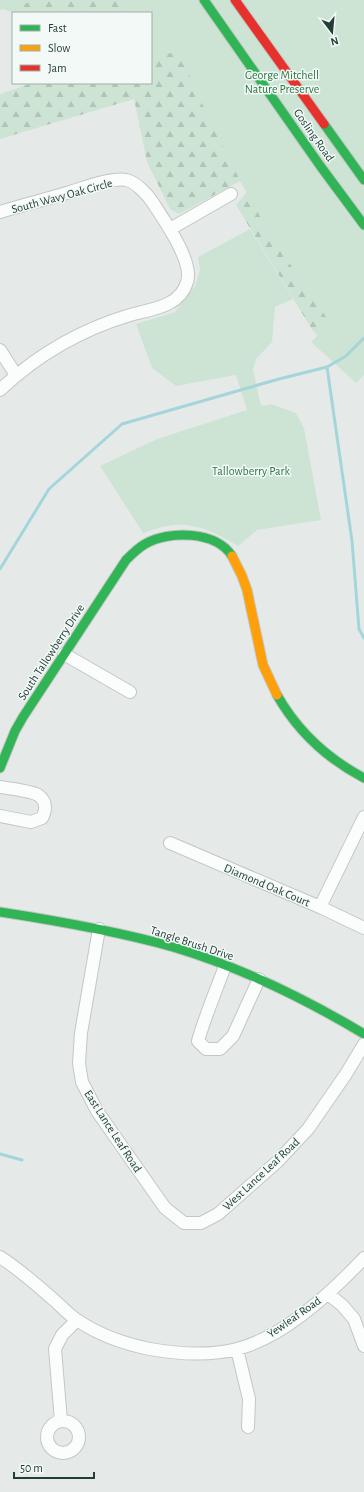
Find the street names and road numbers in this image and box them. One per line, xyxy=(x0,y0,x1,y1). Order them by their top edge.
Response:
street label: Gosling Road xyxy=(292,107,336,163)
street label: South Wavy Oak Circle xyxy=(10,177,114,216)
street label: South Tallowberry Drive xyxy=(16,602,87,703)
street label: Diamond Oak Court xyxy=(222,861,312,909)
street label: Tangle Brush Drive xyxy=(149,924,235,962)
street label: East Lance Leaf Road xyxy=(82,1088,144,1174)
street label: West Lance Leaf Road xyxy=(220,1136,302,1212)
street label: Yewleaf Road xyxy=(265,1294,323,1340)

